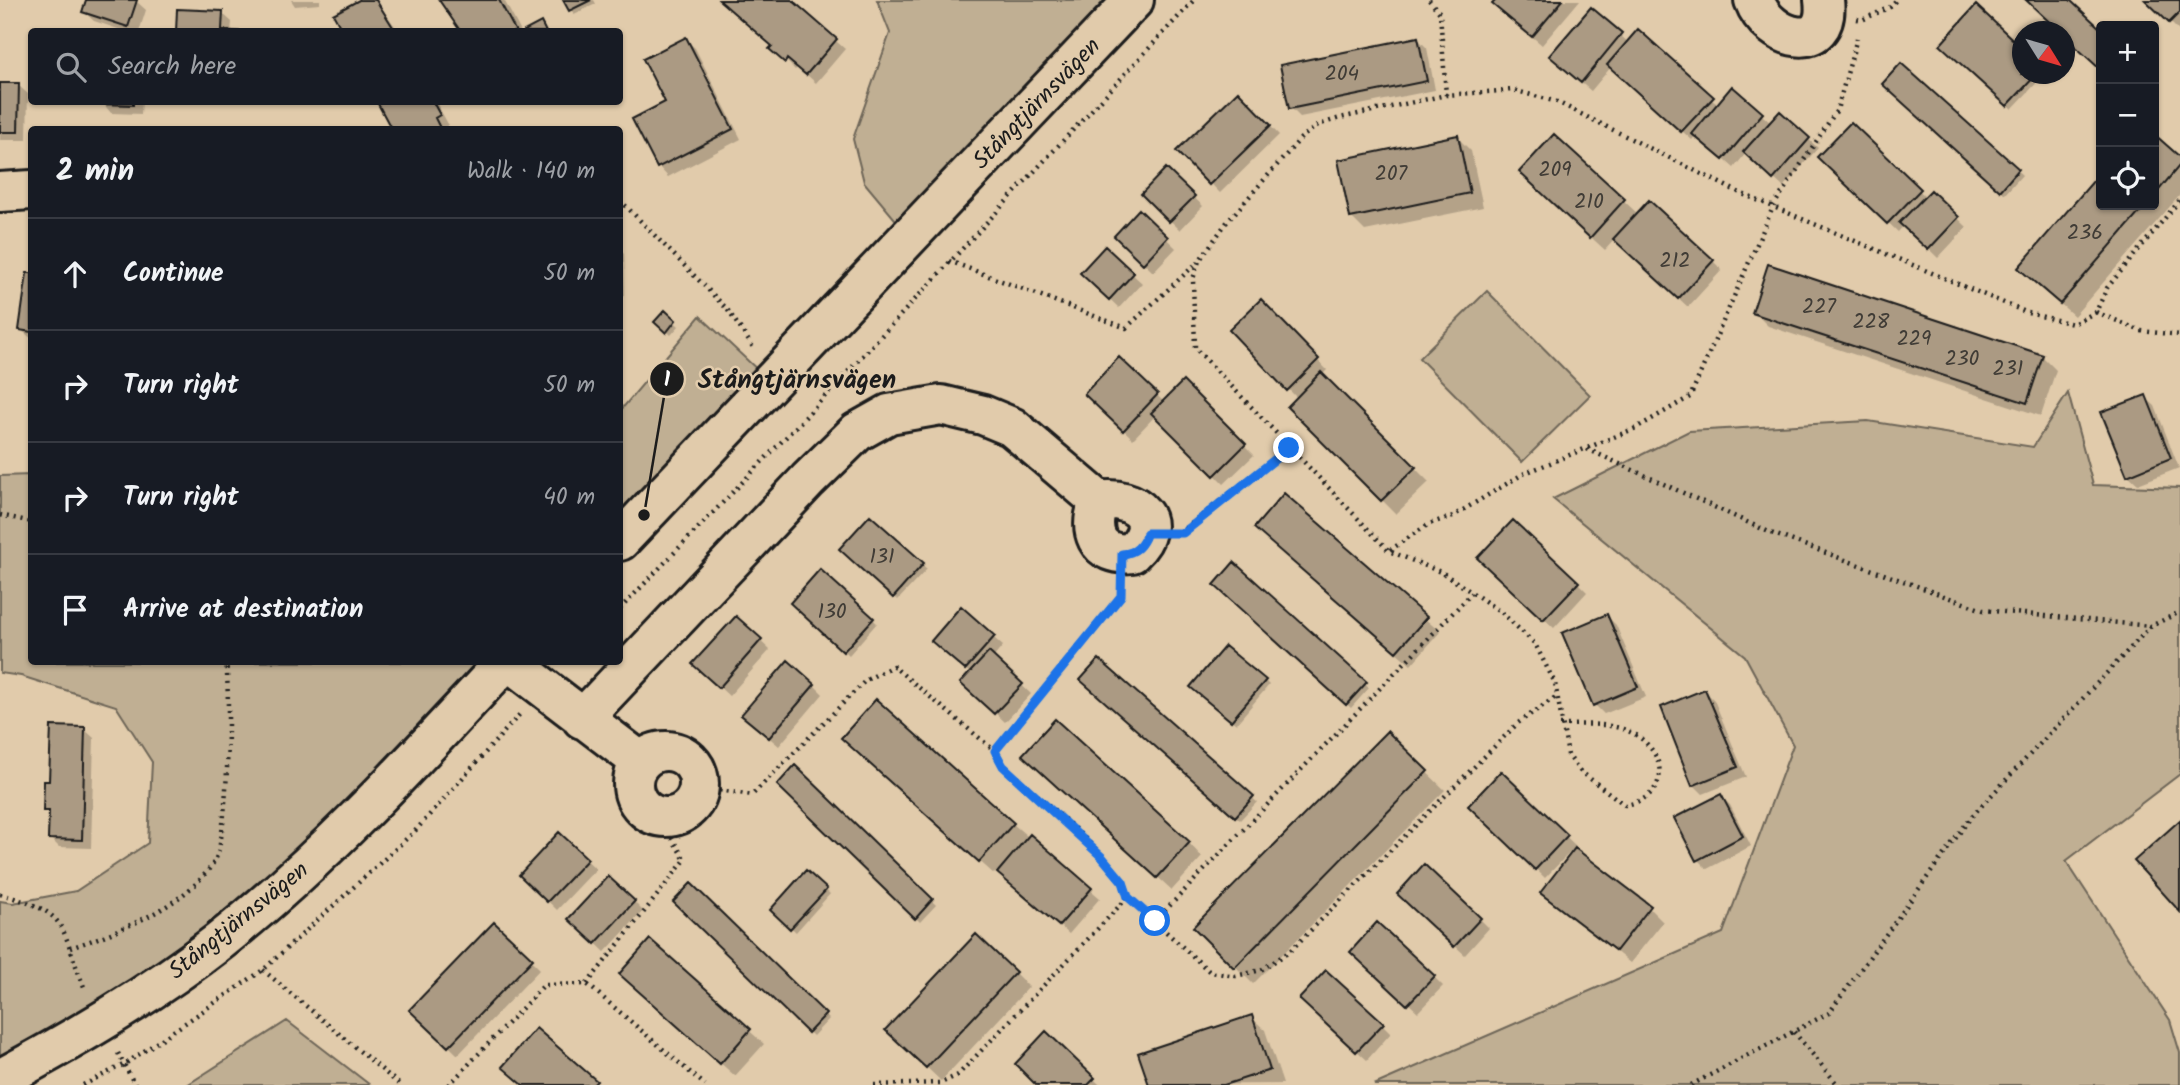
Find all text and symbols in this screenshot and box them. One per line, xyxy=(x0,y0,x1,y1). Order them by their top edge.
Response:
north arrow xyxy=(2012,21,2075,84)
map controls xyxy=(2096,21,2159,210)
button: + xyxy=(2096,21,2159,84)
search box xyxy=(28,28,623,105)
street label: Stångtjärnsvägen xyxy=(963,29,1111,179)
text: Search here xyxy=(108,46,236,88)
icon: search xyxy=(52,48,90,86)
house number: 204 xyxy=(1325,58,1359,91)
button: − xyxy=(2096,84,2159,147)
button: locate xyxy=(2096,147,2159,210)
text: 2 min xyxy=(56,148,134,196)
text: Walk · 140 m xyxy=(467,154,595,190)
house number: 209 xyxy=(1539,154,1571,187)
house number: 207 xyxy=(1375,158,1409,191)
house number: 210 xyxy=(1574,186,1604,219)
house number: 236 xyxy=(2067,217,2103,250)
house number: 212 xyxy=(1660,245,1691,278)
text: Continue xyxy=(123,253,224,295)
icon: ahead xyxy=(56,255,94,293)
text: 50 m xyxy=(544,256,595,292)
house number: 227 xyxy=(1802,291,1837,324)
house number: 228 xyxy=(1852,306,1890,339)
house number: 229 xyxy=(1897,323,1931,356)
house number: 230 xyxy=(1945,343,1979,376)
house number: 231 xyxy=(1993,353,2023,386)
callout: Stångtjärnsvägen xyxy=(649,355,911,402)
text: Stångtjärnsvägen xyxy=(698,360,896,402)
text: 1 xyxy=(664,364,671,397)
text: Turn right xyxy=(123,365,239,407)
icon: right xyxy=(56,367,94,405)
text: 50 m xyxy=(544,368,595,404)
route end xyxy=(1273,432,1304,463)
text: Turn right xyxy=(123,477,239,519)
icon: right xyxy=(56,479,94,517)
text: 40 m xyxy=(543,480,595,516)
house number: 131 xyxy=(869,541,895,574)
text: Arrive at destination xyxy=(123,589,363,631)
icon: arrive xyxy=(56,591,94,629)
house number: 130 xyxy=(817,596,847,629)
street label: Stångtjärnsvägen xyxy=(160,852,318,990)
route start xyxy=(1139,905,1170,936)

